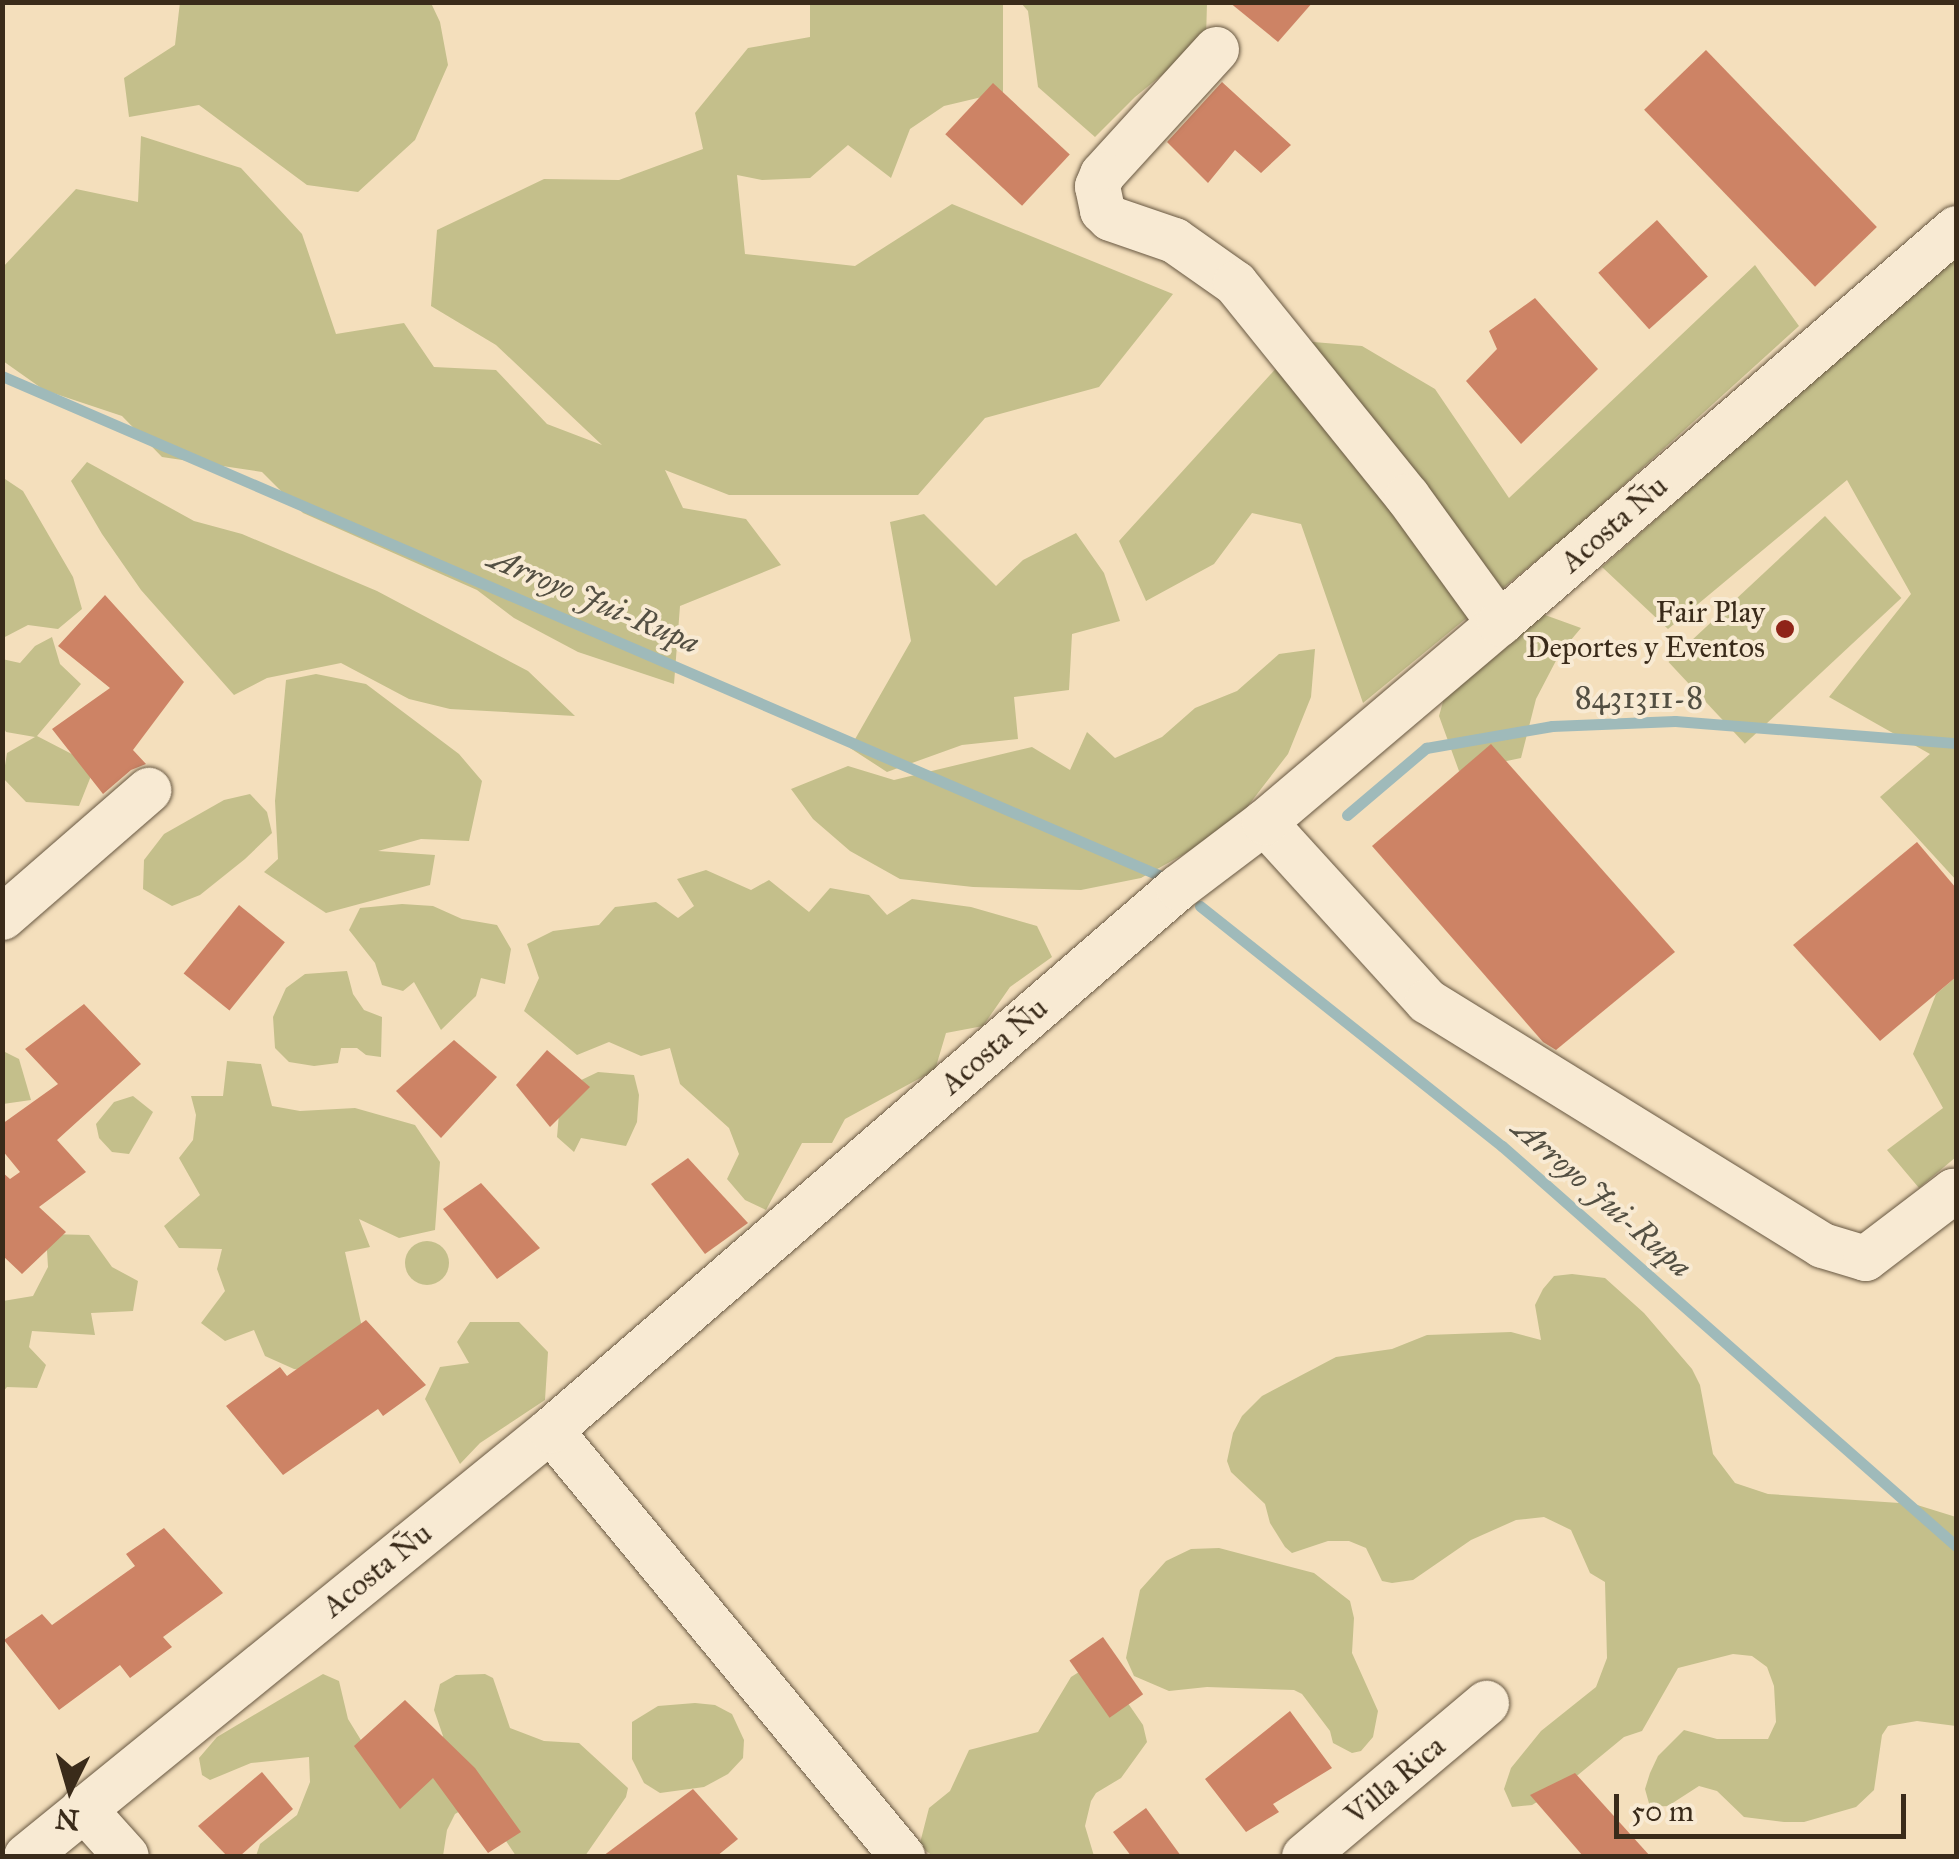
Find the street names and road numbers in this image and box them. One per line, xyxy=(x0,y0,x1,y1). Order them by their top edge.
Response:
street label: Acosta Ñu xyxy=(1553,468,1675,580)
street label: Acosta Ñu xyxy=(933,990,1055,1102)
street label: Acosta Ñu xyxy=(315,1515,439,1625)
street label: Villa Rica xyxy=(1338,1728,1452,1832)

